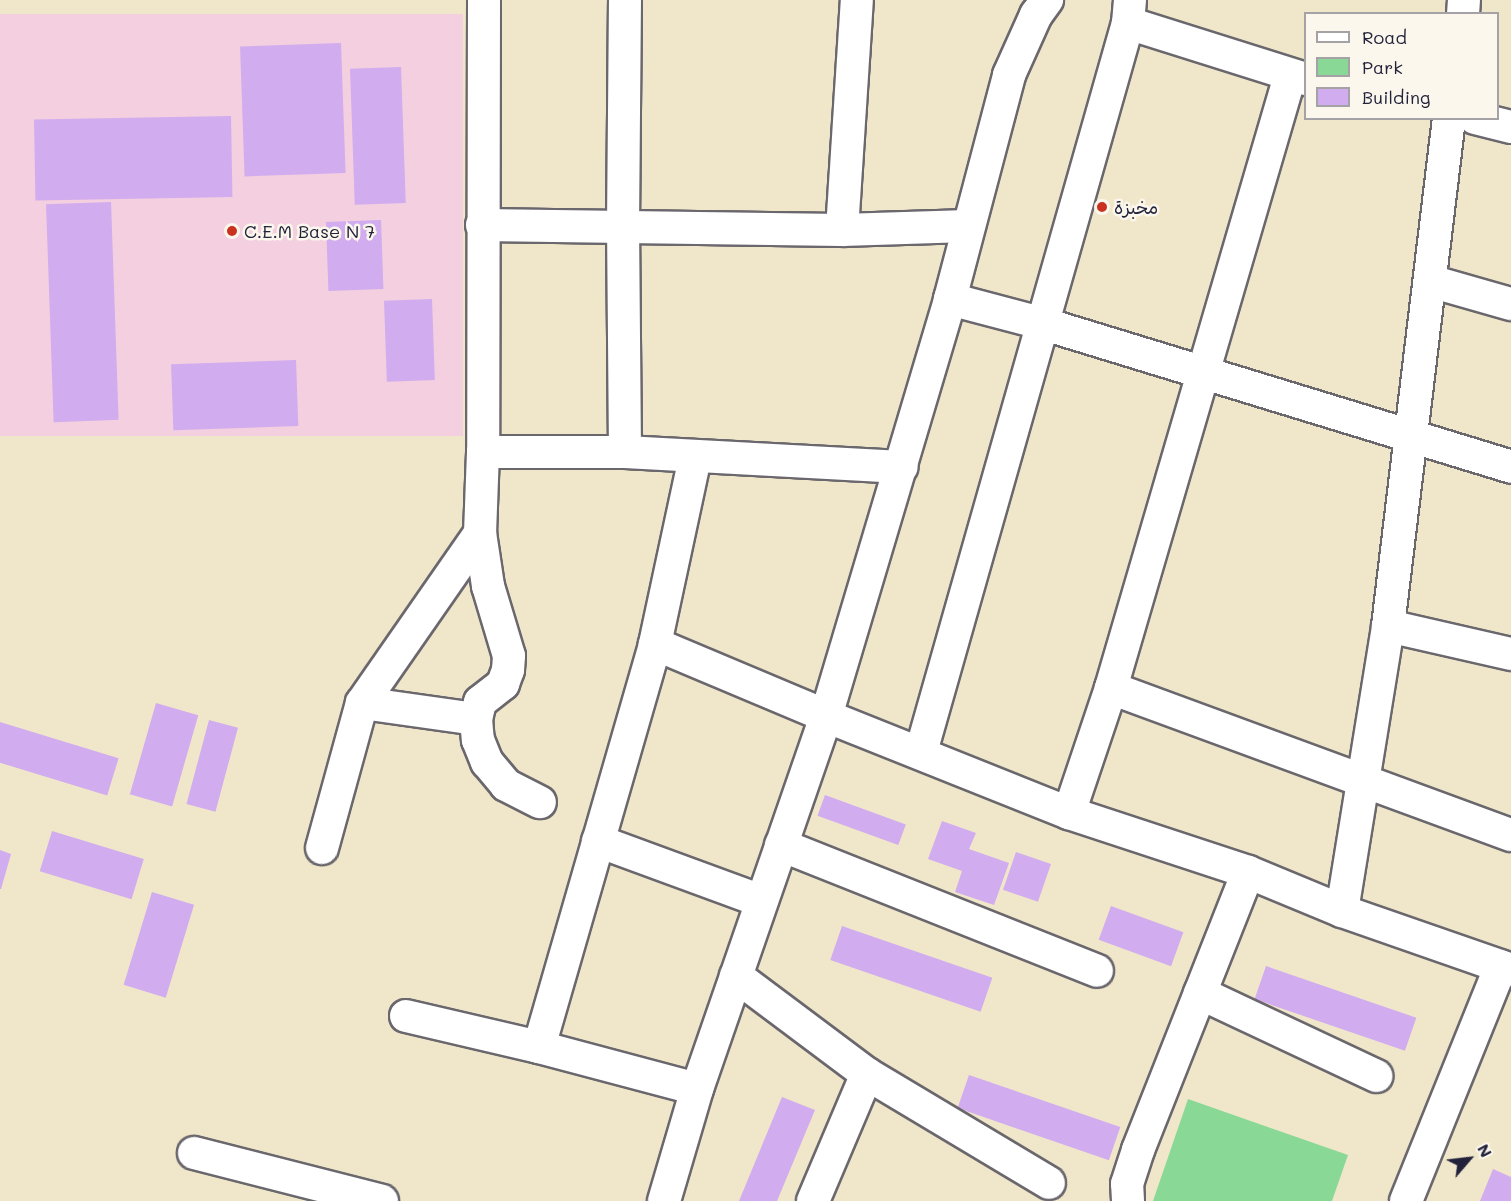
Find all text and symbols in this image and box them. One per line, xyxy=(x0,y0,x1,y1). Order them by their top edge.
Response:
legend xyxy=(1304,12,1499,120)
text: Road xyxy=(1362,25,1407,49)
text: Park xyxy=(1362,55,1403,79)
text: Building xyxy=(1362,85,1430,109)
place label: مخبزة xyxy=(1114,196,1158,218)
marker: مخبزة xyxy=(1095,200,1109,214)
place label: C.E.M Base N 7 xyxy=(244,220,375,242)
marker: C.E.M Base N 7 xyxy=(225,224,239,238)
north arrow xyxy=(1439,1129,1499,1189)
text: N xyxy=(1473,1140,1497,1161)

